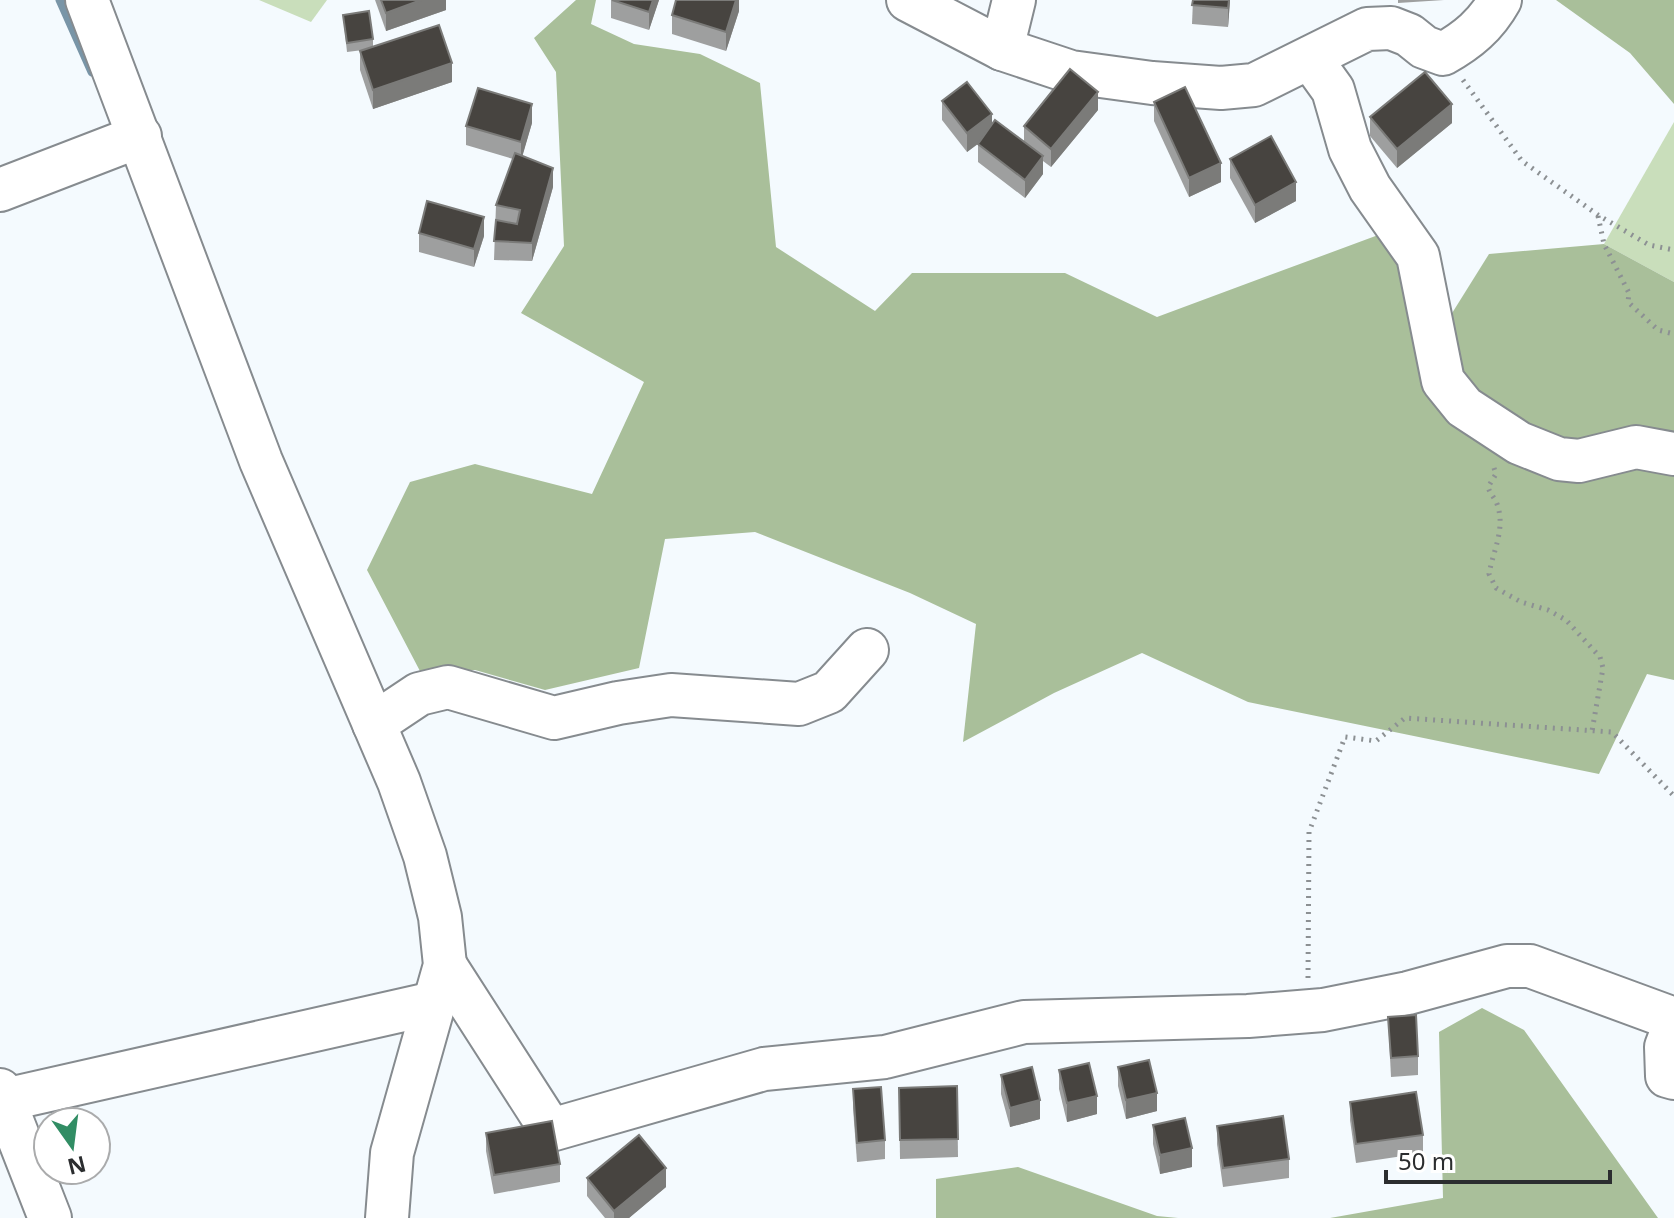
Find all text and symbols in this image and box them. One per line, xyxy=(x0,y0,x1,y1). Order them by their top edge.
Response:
north arrow xyxy=(32,1106,112,1186)
scale bar xyxy=(1386,1134,1610,1184)
text: 50 m xyxy=(1398,1144,1454,1177)
text: N xyxy=(65,1150,89,1183)

